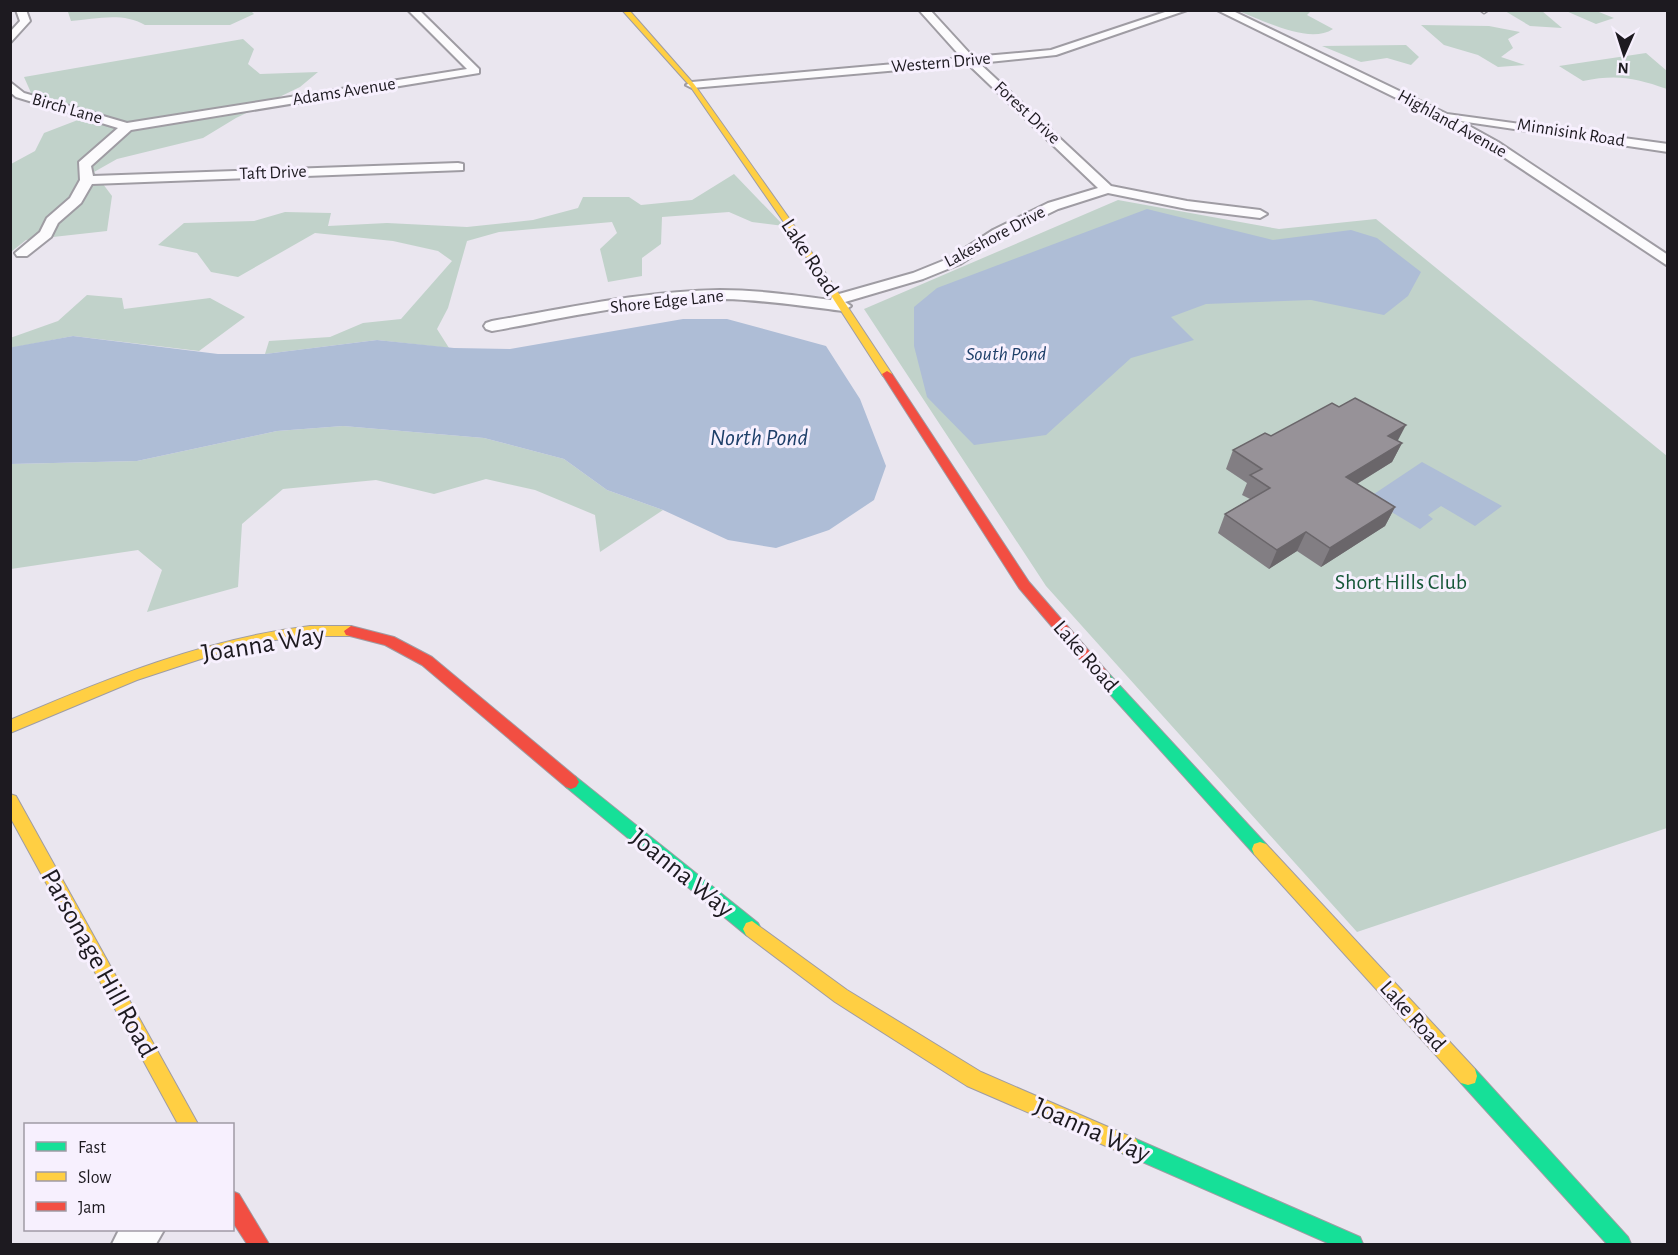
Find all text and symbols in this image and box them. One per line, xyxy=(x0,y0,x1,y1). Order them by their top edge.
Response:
north arrow xyxy=(1594,24,1654,84)
street label: Western Drive xyxy=(891,50,991,76)
text: N xyxy=(1617,60,1629,76)
street label: Adams Avenue xyxy=(291,75,397,109)
street label: Forest Drive xyxy=(991,78,1063,148)
street label: Highland Avenue xyxy=(1395,87,1509,161)
street label: Birch Lane xyxy=(30,90,104,128)
street label: Minnisink Road xyxy=(1516,116,1626,150)
street label: Taft Drive xyxy=(239,163,307,183)
street label: Lakeshore Drive xyxy=(942,203,1048,271)
street label: Lake Road xyxy=(777,215,843,299)
street label: Shore Edge Lane xyxy=(609,287,725,317)
water label: South Pond xyxy=(966,344,1047,364)
water label: North Pond xyxy=(710,426,809,450)
park label: Short Hills Club xyxy=(1335,571,1467,593)
street label: Lake Road xyxy=(1049,616,1123,696)
street label: Joanna Way xyxy=(200,621,327,668)
street label: Joanna Way xyxy=(625,823,739,924)
street label: Parsonage Hill Road xyxy=(36,865,162,1061)
street label: Lake Road xyxy=(1376,976,1450,1056)
street label: Joanna Way xyxy=(1029,1092,1155,1169)
legend xyxy=(24,1123,234,1231)
text: Fast xyxy=(78,1139,106,1157)
text: Slow xyxy=(78,1169,111,1187)
text: Jam xyxy=(78,1199,106,1217)

